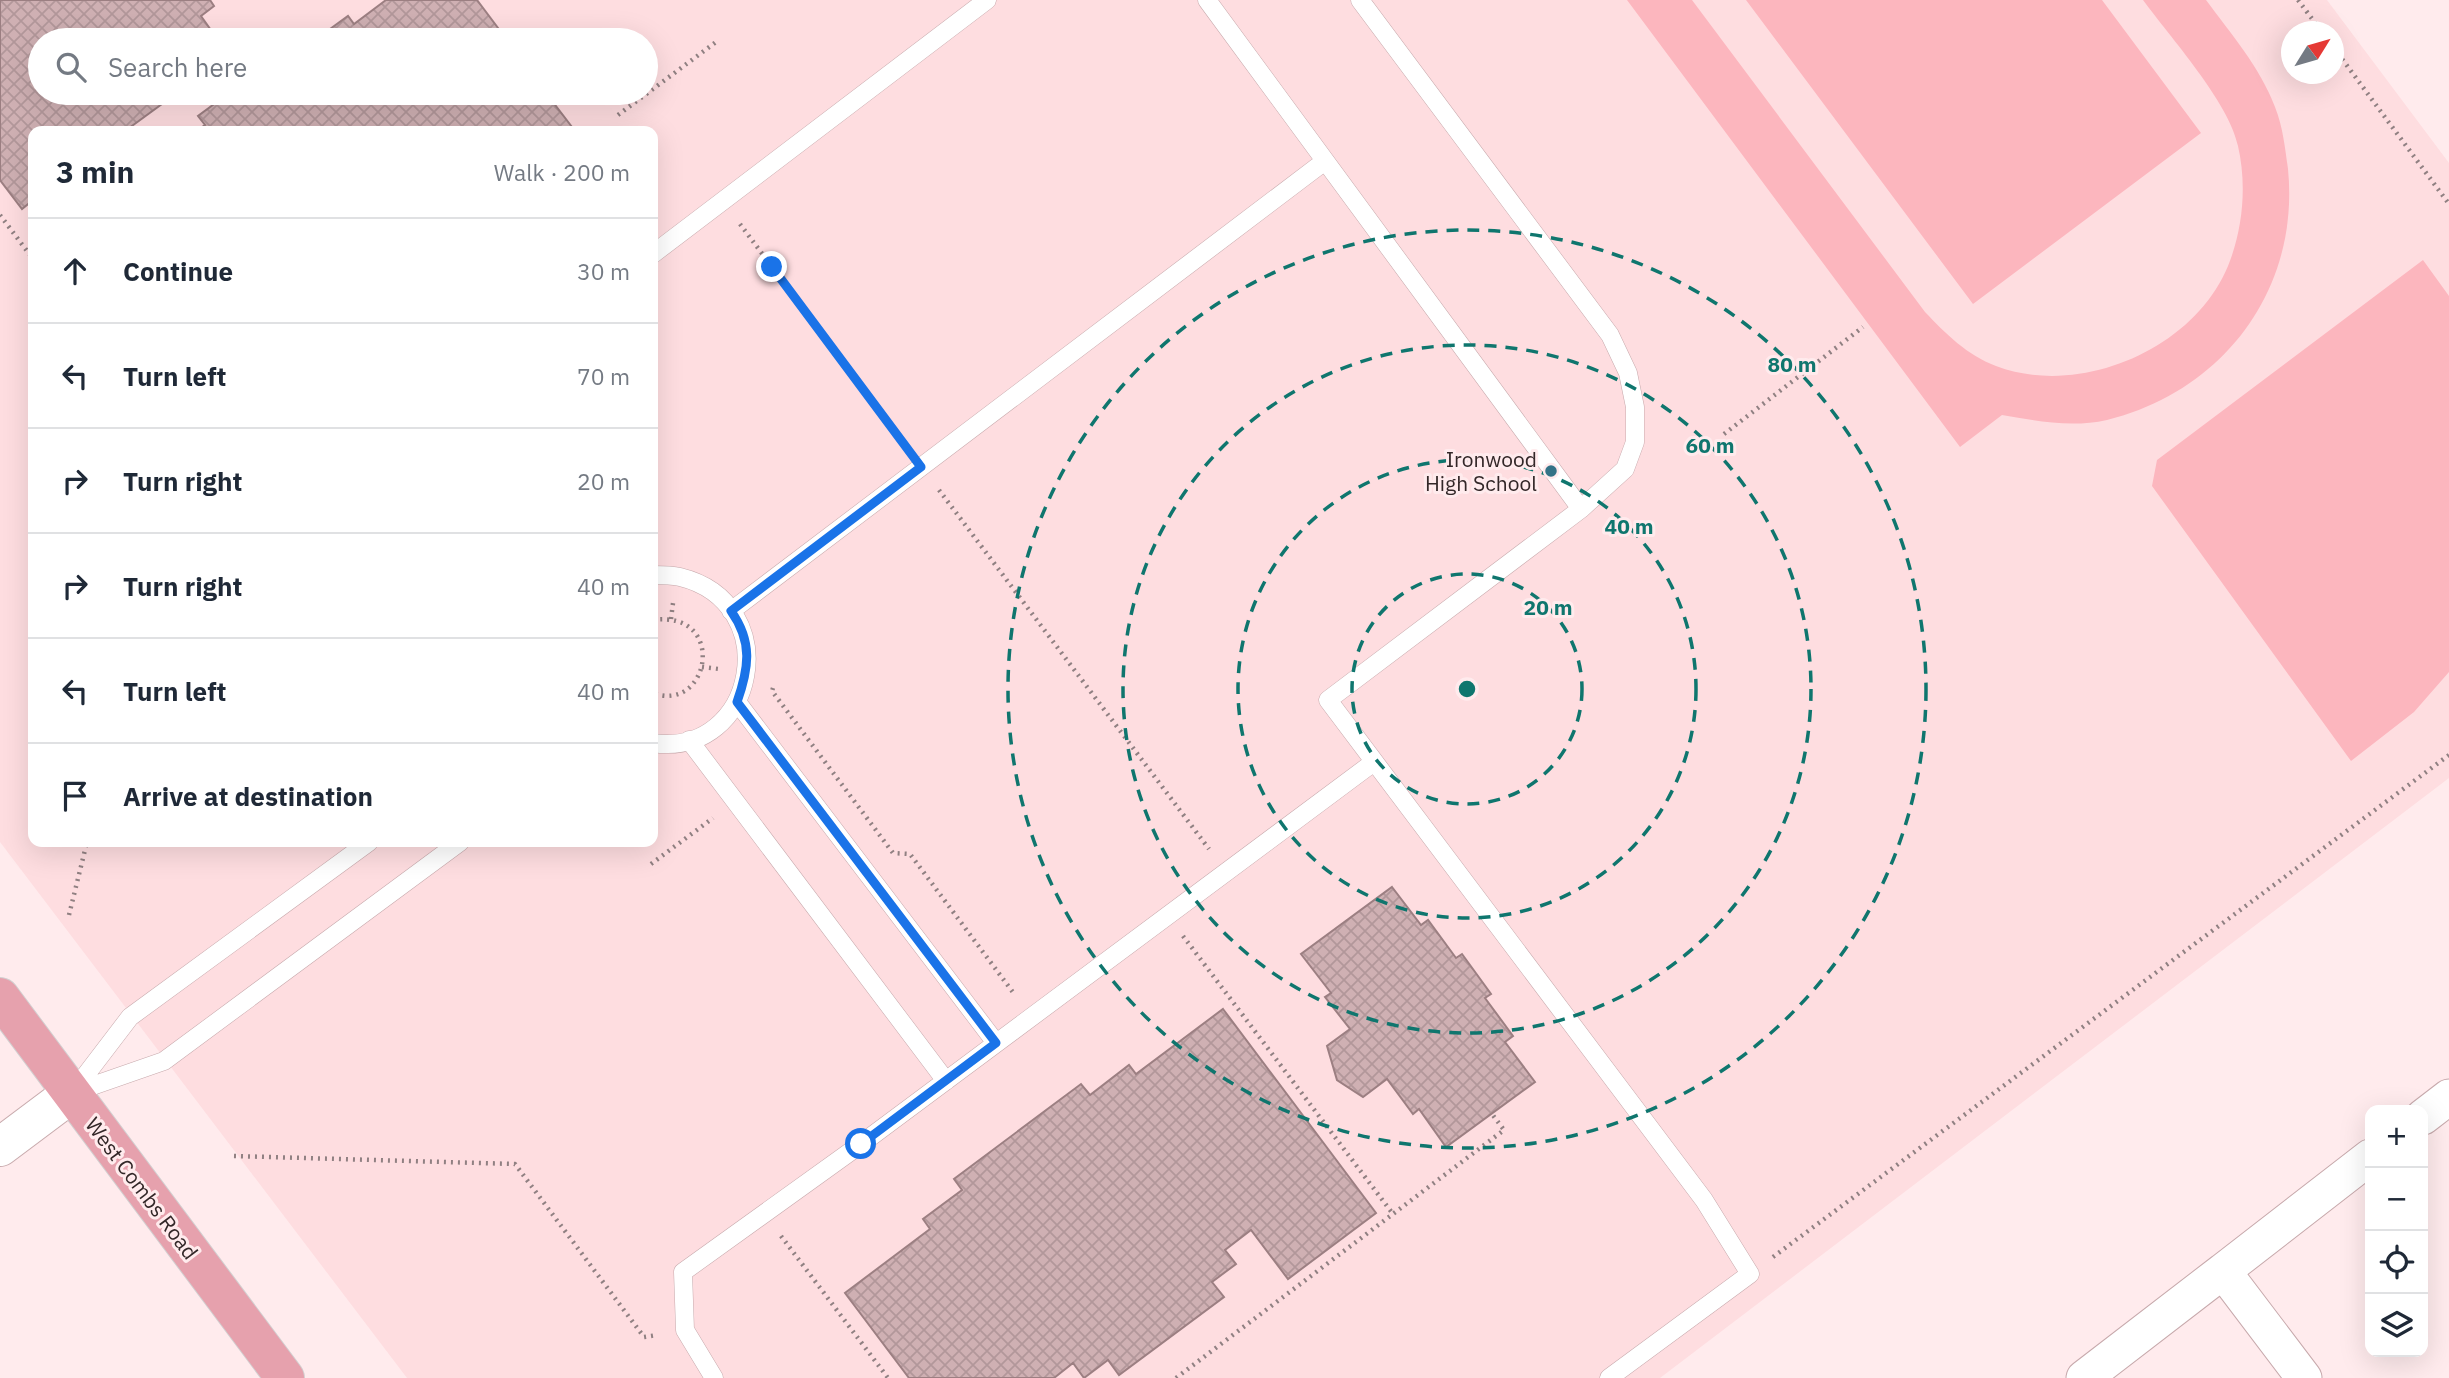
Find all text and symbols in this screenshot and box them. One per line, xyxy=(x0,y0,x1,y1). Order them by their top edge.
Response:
north arrow xyxy=(2281,21,2344,84)
search box xyxy=(28,28,658,105)
icon: search xyxy=(52,48,90,86)
text: Search here xyxy=(108,50,247,84)
text: 3 min xyxy=(56,152,134,191)
text: Walk · 200 m xyxy=(494,157,630,187)
route end xyxy=(756,251,787,282)
icon: ahead xyxy=(56,252,94,290)
text: Continue xyxy=(123,254,233,288)
text: 30 m xyxy=(577,256,630,286)
text: 80 m xyxy=(1768,350,1816,378)
icon: left xyxy=(56,357,94,395)
text: Turn left xyxy=(123,359,226,393)
text: 70 m xyxy=(577,361,630,391)
text: 60 m xyxy=(1686,431,1734,459)
place label: Ironwood High School xyxy=(1425,445,1537,497)
icon: right xyxy=(56,462,94,500)
marker: Ironwood High School xyxy=(1543,463,1559,479)
text: Turn right xyxy=(123,464,242,498)
text: 20 m xyxy=(577,466,630,496)
text: 40 m xyxy=(1605,512,1653,540)
icon: right xyxy=(56,567,94,605)
text: Turn right xyxy=(123,569,242,603)
text: 40 m xyxy=(577,571,630,601)
text: 20 m xyxy=(1524,593,1572,621)
icon: left xyxy=(56,672,94,710)
text: Turn left xyxy=(123,674,226,708)
text: 40 m xyxy=(577,676,630,706)
centre of rings xyxy=(1455,677,1479,701)
icon: arrive xyxy=(56,777,94,815)
text: Arrive at destination xyxy=(123,779,373,813)
map controls xyxy=(2365,1105,2428,1357)
button: + xyxy=(2365,1105,2428,1168)
street label: West Combs Road xyxy=(79,1111,205,1265)
route start xyxy=(845,1128,876,1159)
button: − xyxy=(2365,1168,2428,1231)
button: locate xyxy=(2365,1231,2428,1294)
button: layers xyxy=(2365,1294,2428,1357)

